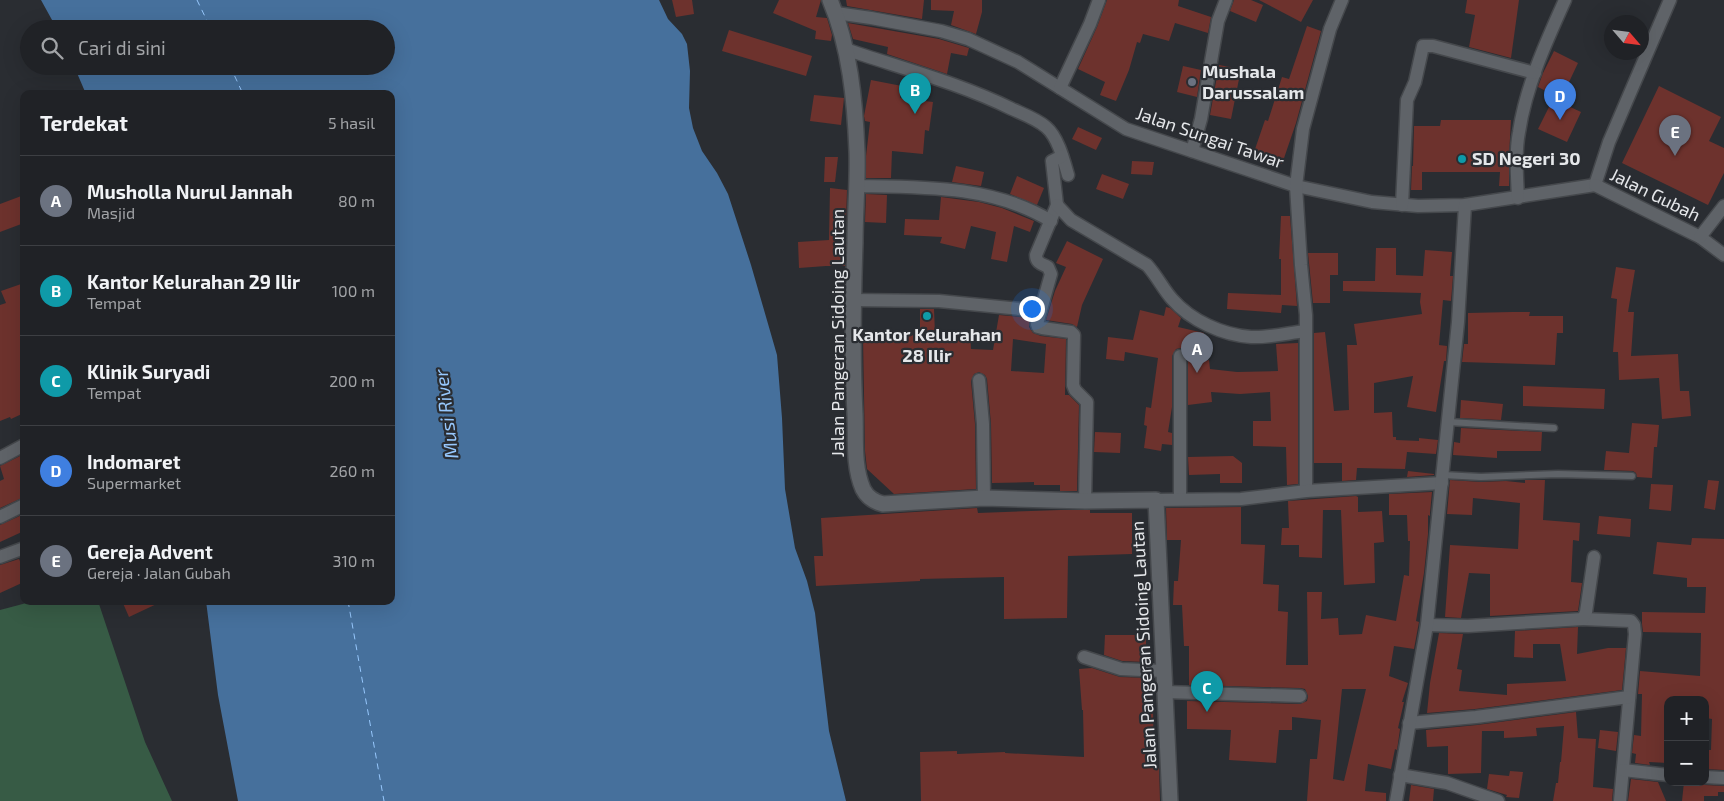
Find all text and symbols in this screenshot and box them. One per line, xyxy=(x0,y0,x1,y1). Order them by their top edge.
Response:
north arrow xyxy=(1604,15,1649,60)
search box xyxy=(20,20,395,75)
icon: search xyxy=(38,34,66,62)
text: Cari di sini xyxy=(78,36,166,59)
place label: Mushala Darussalam xyxy=(1202,60,1304,103)
pin: B xyxy=(899,73,931,114)
marker: Mushala Darussalam xyxy=(1186,76,1198,88)
pin: D xyxy=(1544,79,1576,120)
street label: Jalan Sungai Tawar xyxy=(1133,101,1287,173)
text: Terdekat xyxy=(40,110,128,135)
text: 5 hasil xyxy=(328,113,375,132)
pin: E xyxy=(1659,115,1691,156)
place label: SD Negeri 30 xyxy=(1472,147,1581,169)
marker: SD Negeri 30 xyxy=(1456,153,1468,165)
street label: Jalan Gubah xyxy=(1607,163,1704,225)
text: Musholla Nurul Jannah xyxy=(87,180,293,203)
text: A xyxy=(51,191,61,210)
text: 80 m xyxy=(338,191,375,210)
text: Masjid xyxy=(87,203,135,222)
street label: Jalan Pangeran Sidoing Lautan xyxy=(826,209,848,457)
text: Kantor Kelurahan 29 Ilir xyxy=(87,270,300,293)
text: B xyxy=(51,281,61,300)
text: 100 m xyxy=(332,281,375,300)
text: Tempat xyxy=(87,293,141,312)
your location xyxy=(1019,296,1045,322)
marker: Kantor Kelurahan 28 Ilir xyxy=(921,310,933,322)
place label: Kantor Kelurahan 28 Ilir xyxy=(852,323,1002,366)
pin: A xyxy=(1181,332,1213,373)
text: Klinik Suryadi xyxy=(87,360,210,383)
water label: Musi River xyxy=(429,367,462,460)
text: C xyxy=(51,371,61,390)
text: 200 m xyxy=(329,371,375,390)
text: Tempat xyxy=(87,383,141,402)
text: Indomaret xyxy=(87,450,181,473)
text: D xyxy=(51,461,61,480)
text: 260 m xyxy=(330,461,375,480)
text: Supermarket xyxy=(87,473,181,492)
street label: Jalan Pangeran Sidoing Lautan xyxy=(1126,520,1160,770)
text: Gereja Advent xyxy=(87,540,213,563)
text: E xyxy=(51,551,61,570)
text: 310 m xyxy=(333,551,375,570)
text: Gereja · Jalan Gubah xyxy=(87,563,231,582)
pin: C xyxy=(1191,671,1223,712)
map controls xyxy=(1664,696,1709,786)
button: + xyxy=(1664,696,1709,741)
button: − xyxy=(1664,741,1709,786)

